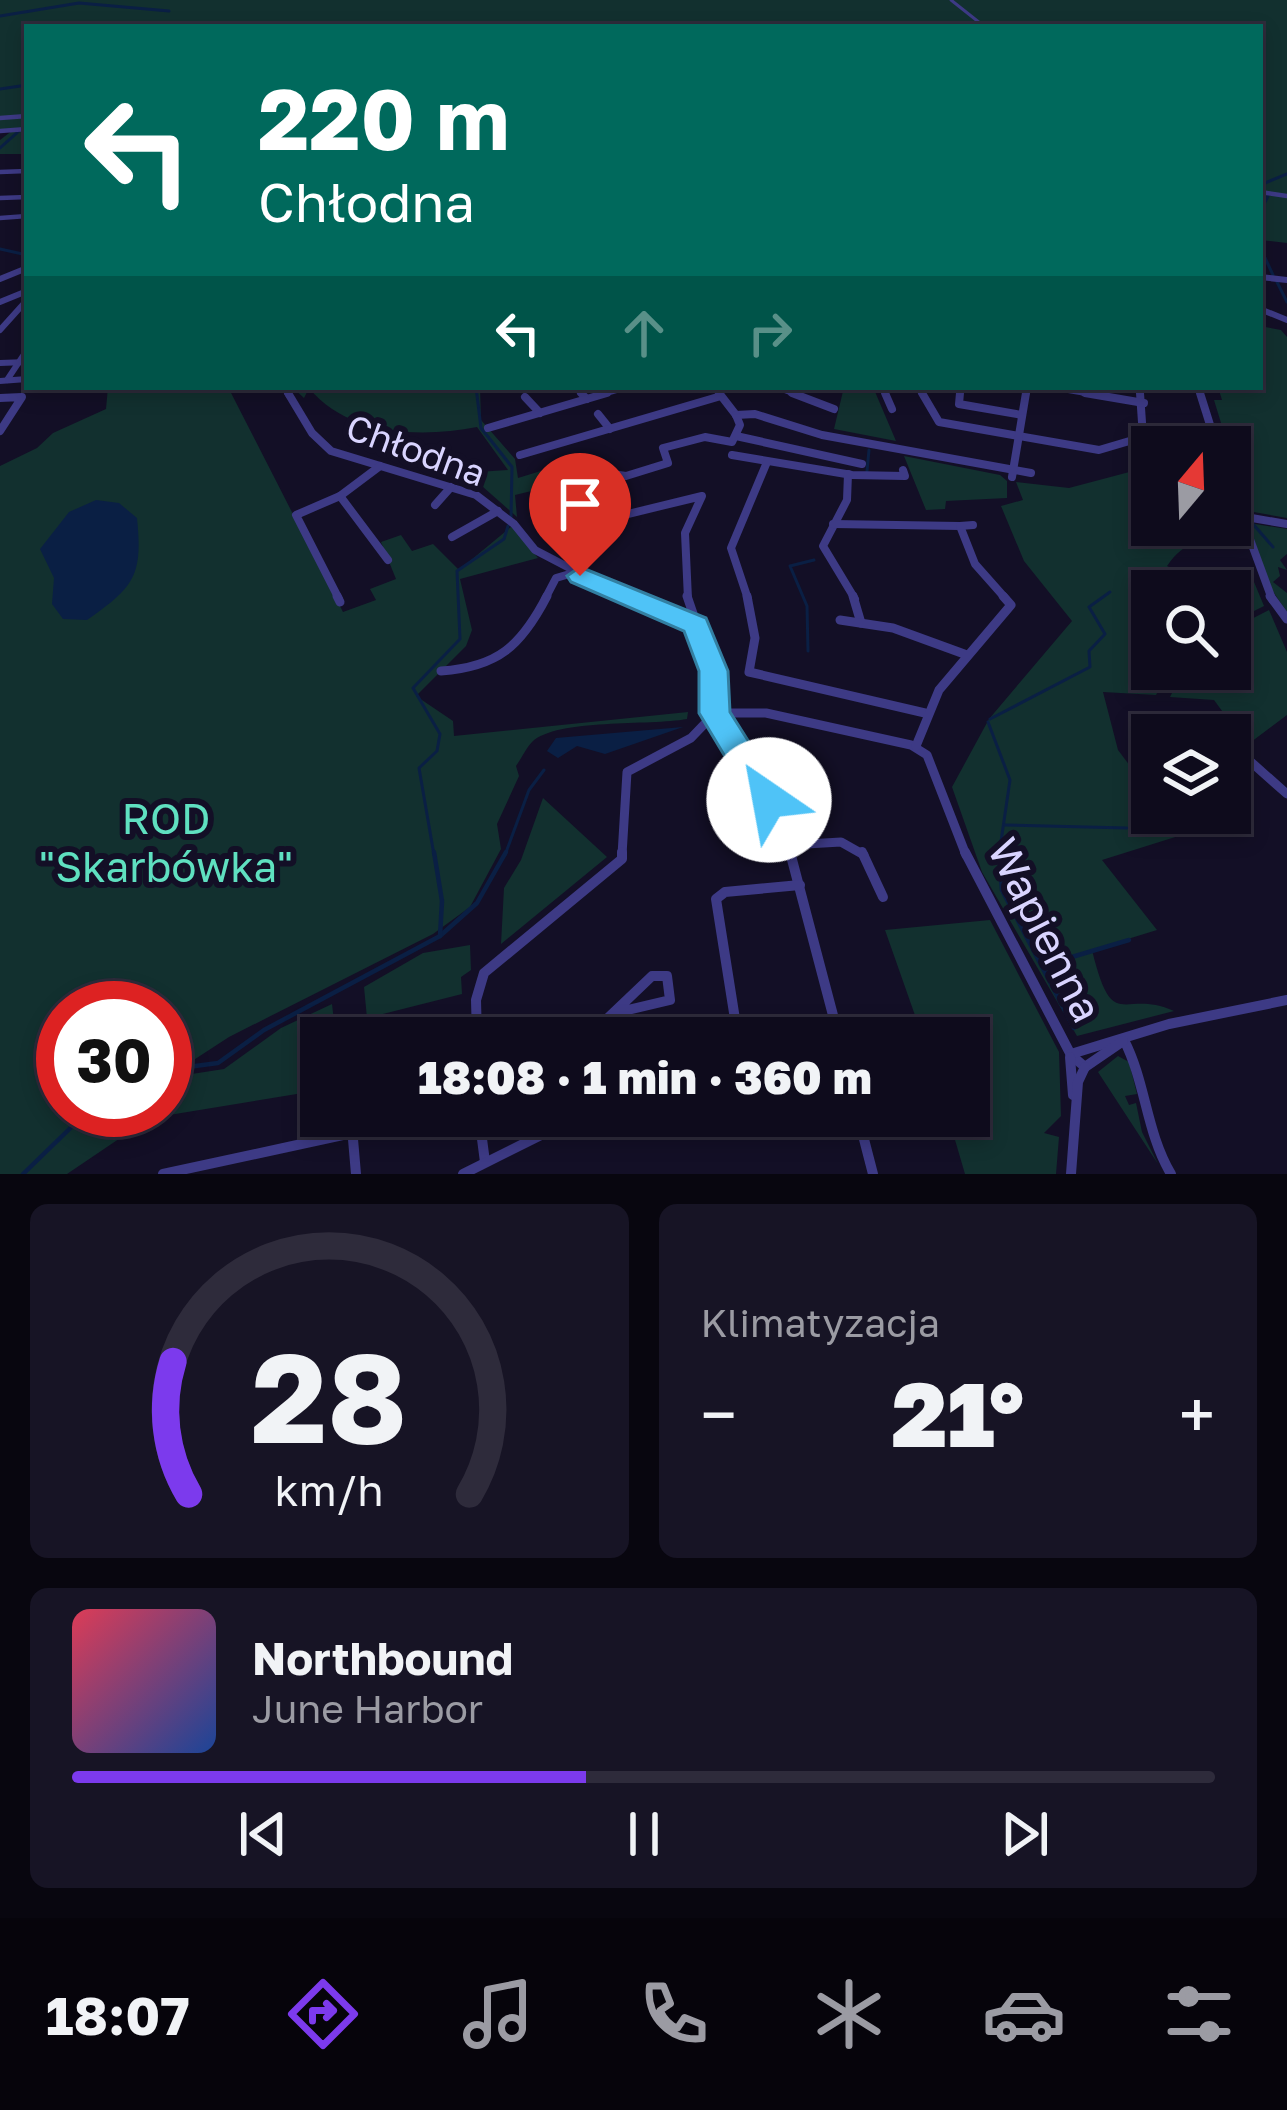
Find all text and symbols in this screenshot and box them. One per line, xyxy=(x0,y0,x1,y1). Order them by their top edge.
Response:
text: 220 m xyxy=(258,68,510,168)
icon: left xyxy=(60,72,216,228)
text: Chłodna xyxy=(258,169,475,234)
icon: left xyxy=(485,300,551,366)
icon: ahead xyxy=(611,300,677,366)
icon: right xyxy=(737,300,803,366)
street label: Chłodna xyxy=(341,405,492,494)
north arrow xyxy=(1131,426,1251,546)
map controls xyxy=(1131,426,1251,834)
pin xyxy=(529,453,631,576)
icon: arrive xyxy=(547,471,613,537)
button: search xyxy=(1131,570,1251,690)
button: layers xyxy=(1131,714,1251,834)
position arrow xyxy=(706,737,832,863)
park label: ROD "Skarbówka" xyxy=(39,793,293,891)
street label: Wapienna xyxy=(978,829,1113,1030)
speed limit sign: 30 xyxy=(36,981,192,1137)
text: 18:08 · 1 min · 360 m xyxy=(418,1050,872,1104)
text: Klimatyzacja xyxy=(701,1299,940,1346)
text: 28 xyxy=(251,1321,407,1470)
text: 21° xyxy=(892,1359,1024,1467)
text: − xyxy=(701,1374,737,1454)
text: + xyxy=(1179,1374,1215,1454)
text: km/h xyxy=(275,1464,384,1515)
text: Northbound xyxy=(252,1631,513,1685)
text: June Harbor xyxy=(252,1685,483,1732)
icon: previous xyxy=(230,1801,296,1867)
icon: pause xyxy=(611,1801,677,1867)
icon: next xyxy=(992,1801,1058,1867)
icon: directions xyxy=(281,1972,365,2056)
icon: music xyxy=(456,1972,540,2056)
icon: phone xyxy=(632,1972,716,2056)
icon: climate xyxy=(807,1972,891,2056)
icon: car xyxy=(982,1972,1066,2056)
icon: filters xyxy=(1157,1972,1241,2056)
text: 18:07 xyxy=(46,1982,190,2047)

